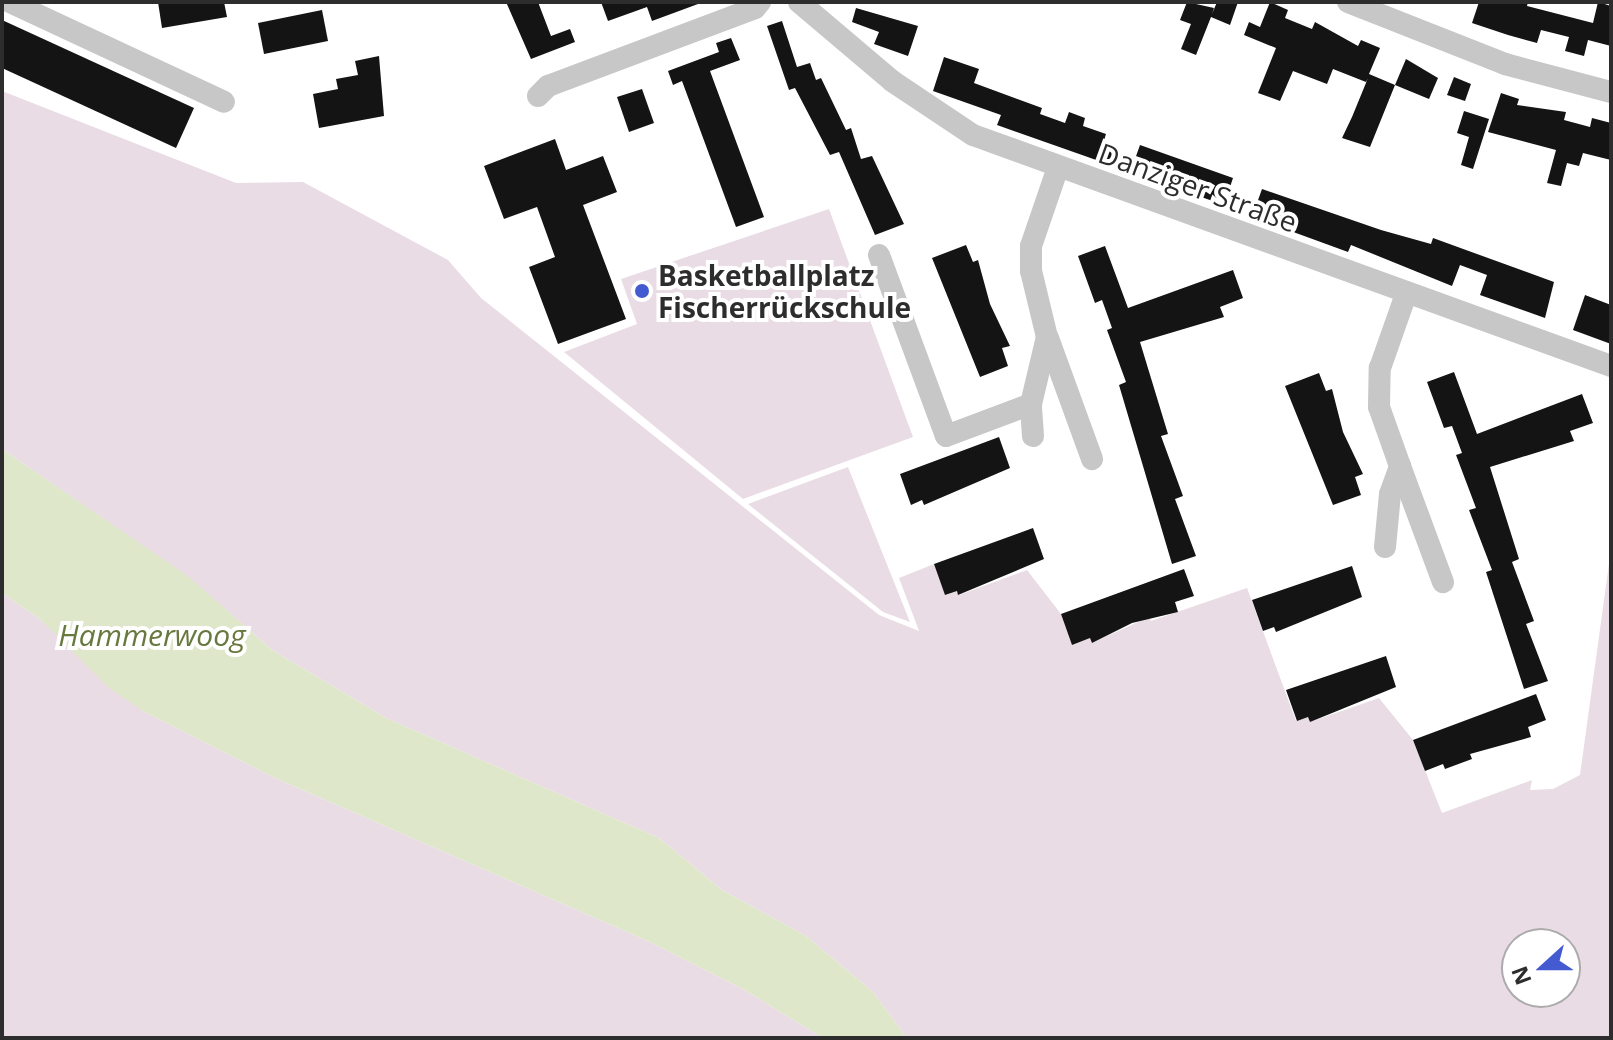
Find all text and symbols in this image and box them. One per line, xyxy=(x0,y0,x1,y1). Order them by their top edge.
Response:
street label: Danziger Straße xyxy=(1094,136,1302,238)
place label: Basketballplatz Fischerrückschule xyxy=(658,258,911,324)
marker: Basketballplatz Fischerrückschule xyxy=(633,282,651,300)
water label: Hammerwoog xyxy=(58,617,246,653)
north arrow xyxy=(1501,928,1581,1008)
text: N xyxy=(1503,962,1538,990)

